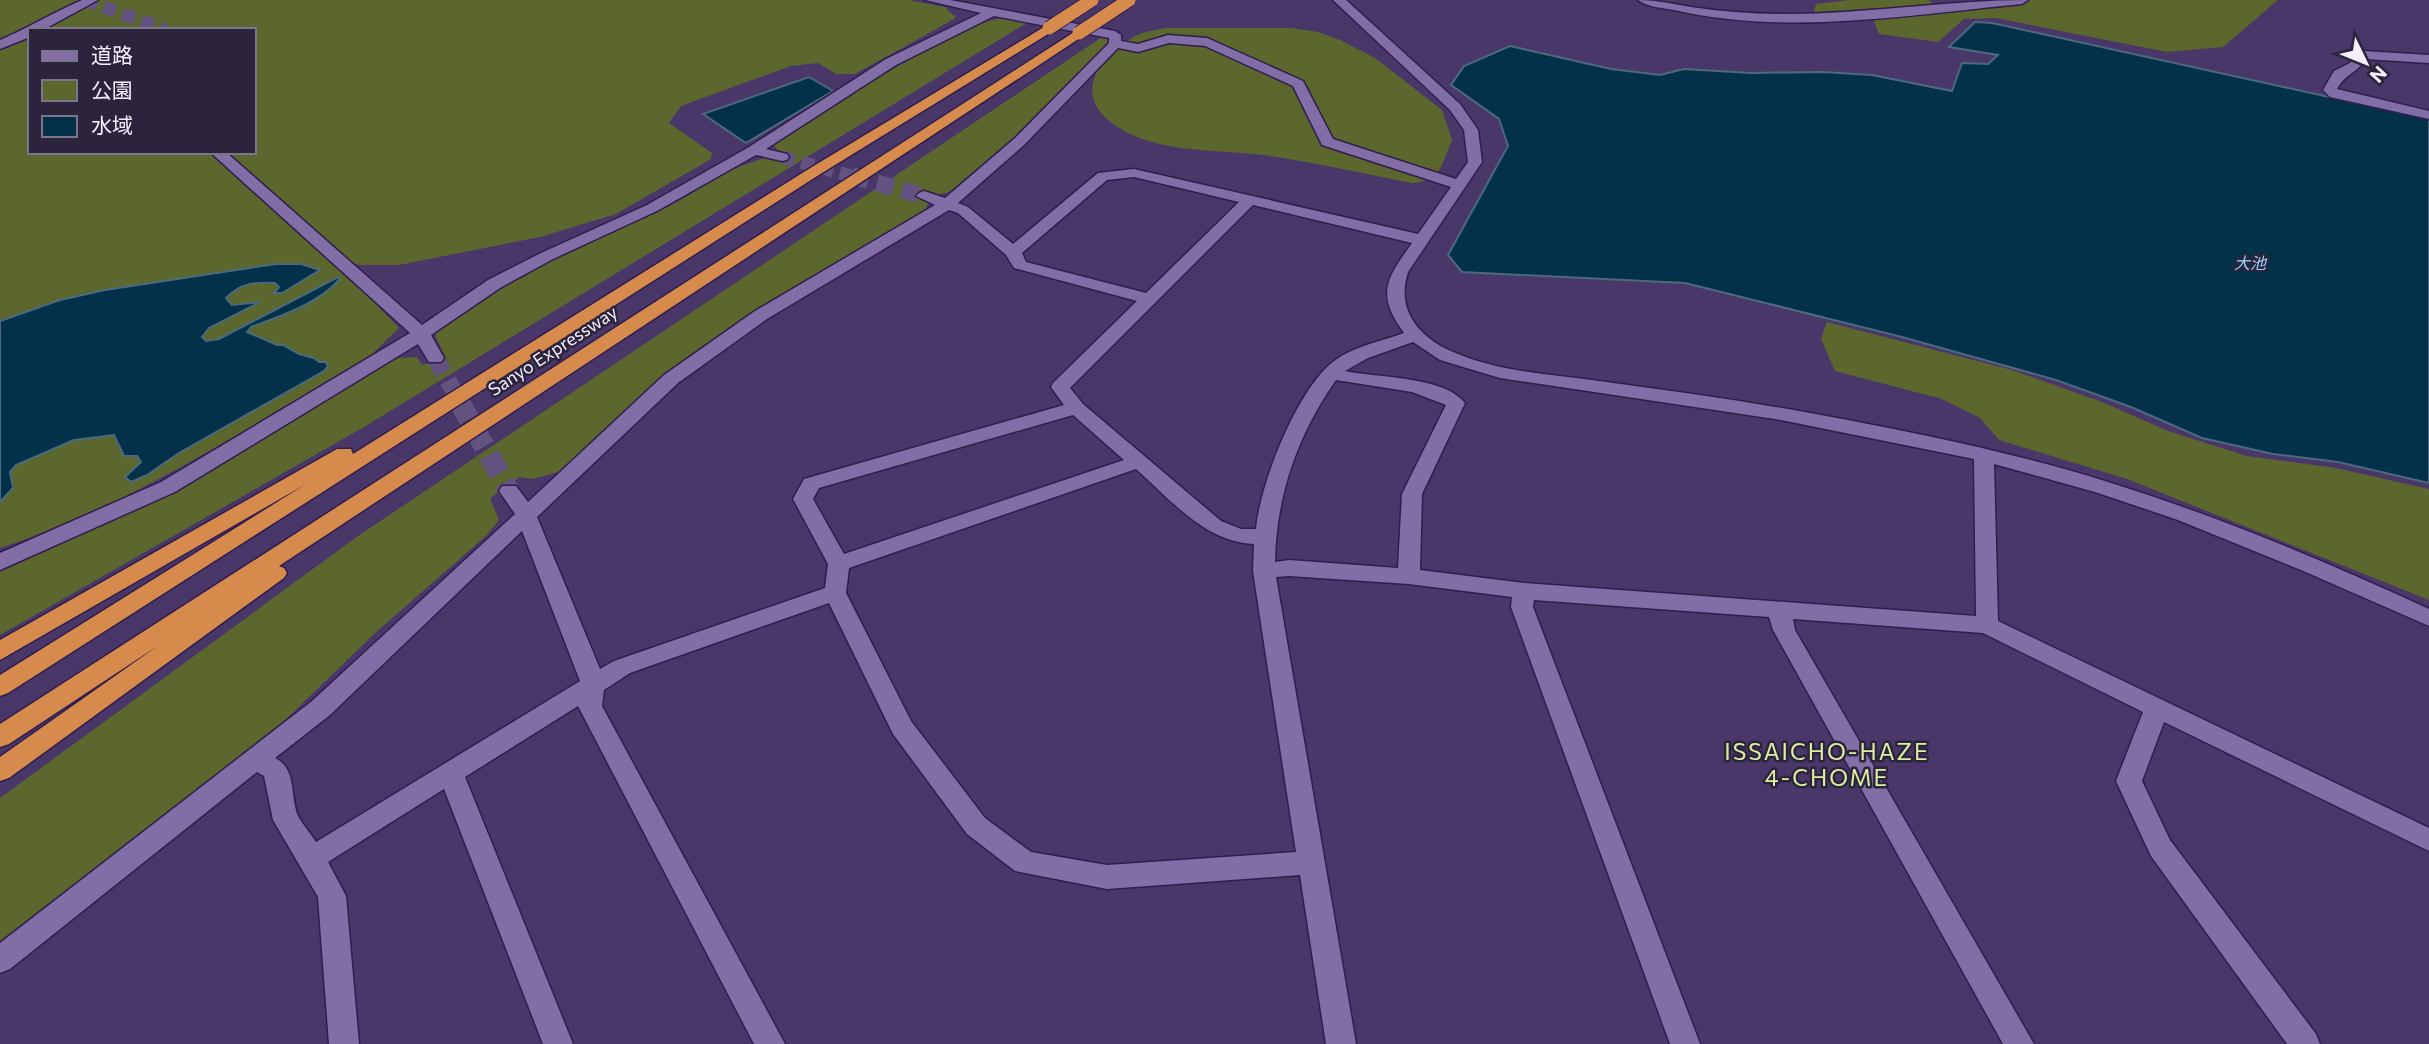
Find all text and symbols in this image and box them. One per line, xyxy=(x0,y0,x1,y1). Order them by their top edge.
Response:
legend xyxy=(28,28,256,154)
north arrow xyxy=(2331,28,2401,98)
text: 道路 xyxy=(91,42,133,67)
text: N xyxy=(2366,62,2392,88)
text: 公園 xyxy=(91,77,133,102)
text: 水域 xyxy=(91,112,133,137)
water label: 大池 xyxy=(2234,253,2268,272)
street label: Sanyo Expressway xyxy=(484,300,621,400)
district label: ISSAICHO-HAZE 4-CHOME xyxy=(1724,737,1930,791)

